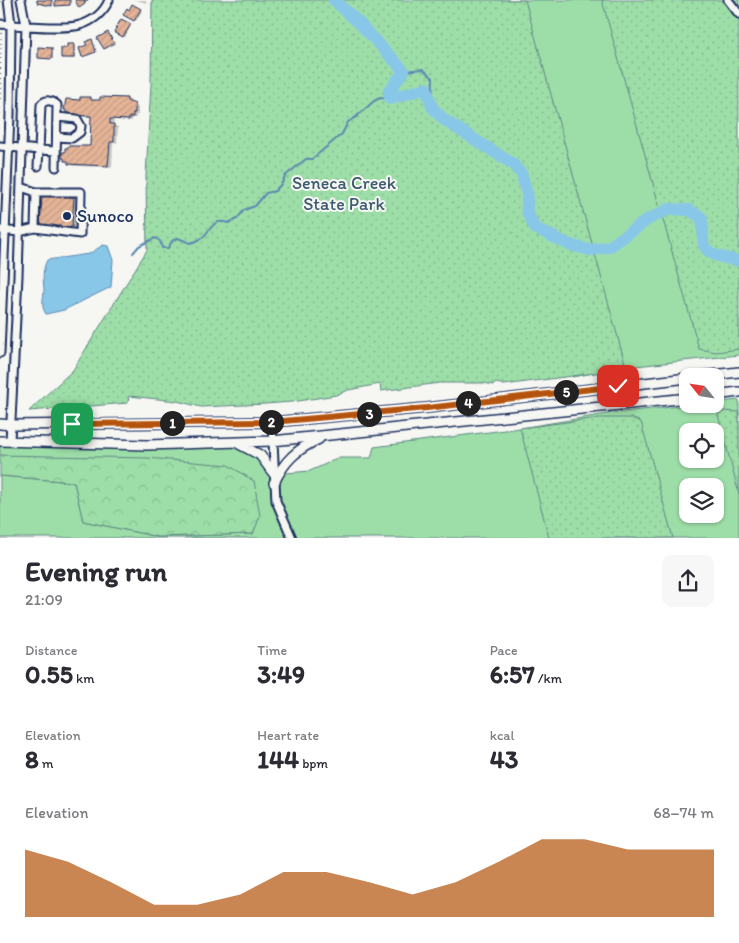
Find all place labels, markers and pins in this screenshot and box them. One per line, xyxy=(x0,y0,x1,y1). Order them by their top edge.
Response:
place label: Sunoco xyxy=(77,205,134,227)
marker: Sunoco xyxy=(61,210,73,222)
pin xyxy=(597,365,639,407)
pin: 5 xyxy=(554,380,578,404)
pin: 4 xyxy=(456,390,480,416)
pin: 3 xyxy=(356,402,382,426)
pin xyxy=(51,403,93,445)
pin: 1 xyxy=(160,410,184,436)
pin: 2 xyxy=(258,410,284,434)

